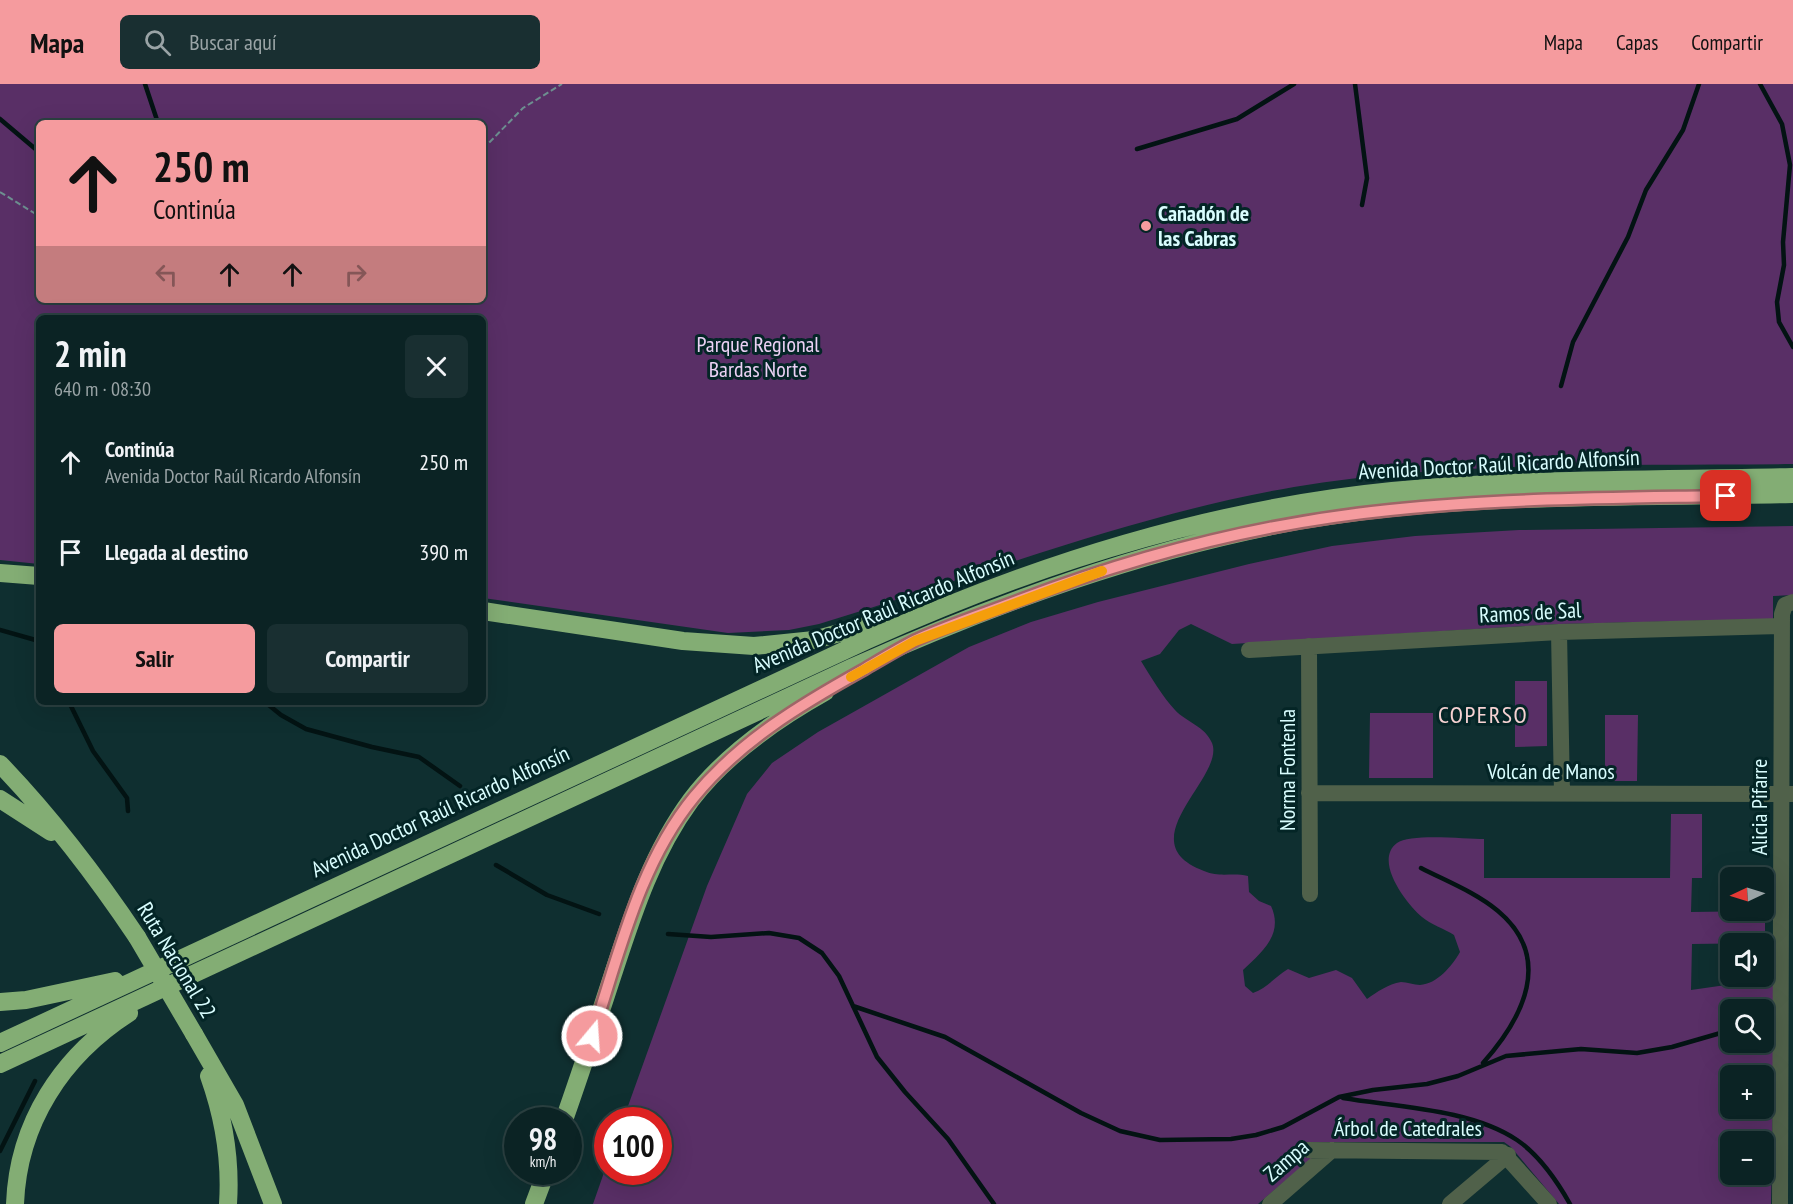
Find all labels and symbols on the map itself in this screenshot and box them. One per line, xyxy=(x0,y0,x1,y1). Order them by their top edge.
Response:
place label: Cañadón de las Cabras xyxy=(1158,199,1249,252)
marker: Cañadón de las Cabras xyxy=(1139,219,1153,233)
park label: Parque Regional Bardas Norte xyxy=(697,330,820,383)
street label: Avenida Doctor Raúl Ricardo Alfonsín xyxy=(1358,443,1640,485)
pin xyxy=(1700,470,1751,521)
street label: Avenida Doctor Raúl Ricardo Alfonsín xyxy=(748,543,1018,679)
street label: Ramos de Sal xyxy=(1478,595,1582,629)
district label: COPERSO xyxy=(1438,699,1528,730)
street label: Norma Fontenla xyxy=(1273,709,1301,831)
street label: Avenida Doctor Raúl Ricardo Alfonsín xyxy=(306,739,574,883)
street label: Volcán de Manos xyxy=(1486,757,1615,785)
street label: Alicia Pifarre xyxy=(1745,759,1773,855)
north arrow xyxy=(1720,867,1774,921)
street label: Ruta Nacional 22 xyxy=(131,897,223,1023)
position arrow xyxy=(560,1004,624,1068)
speed limit sign: 100 xyxy=(594,1107,672,1185)
street label: Árbol de Catedrales xyxy=(1334,1114,1482,1142)
street label: Zampa xyxy=(1258,1133,1314,1187)

